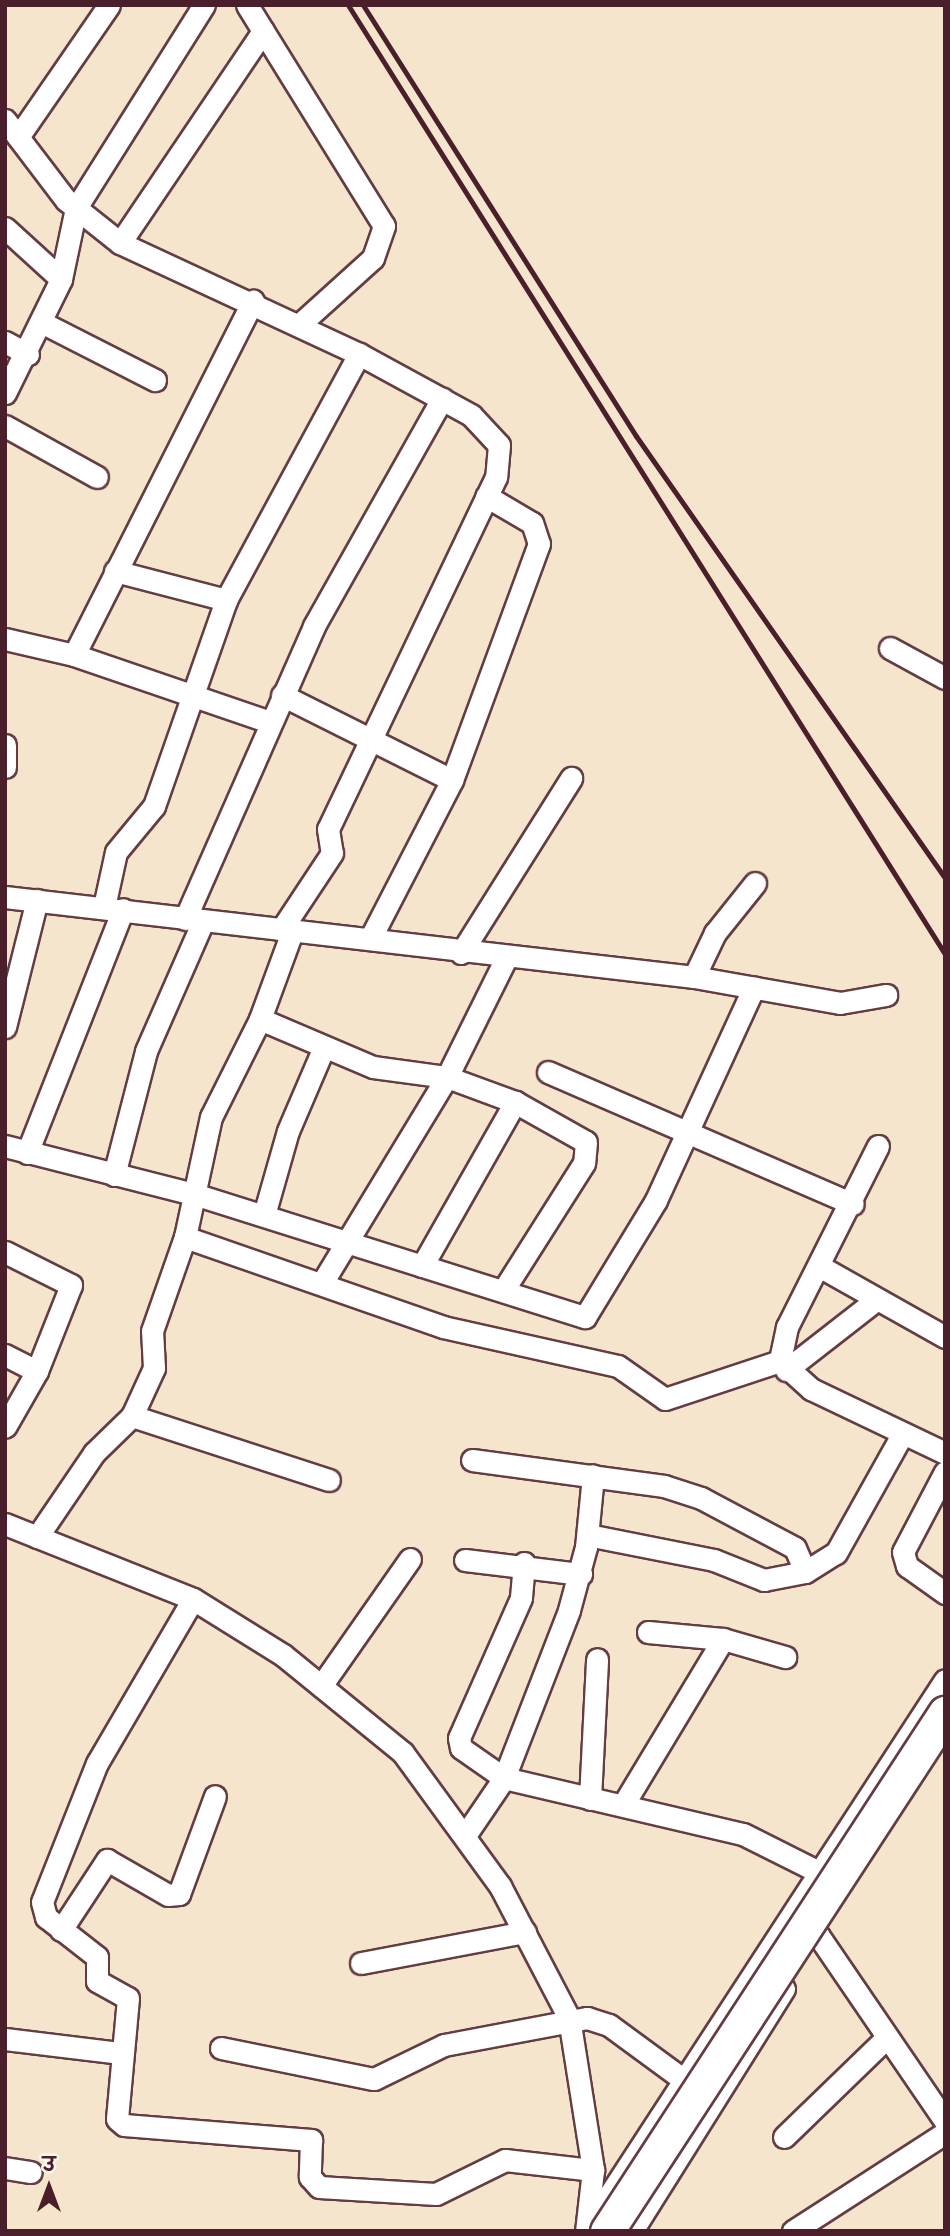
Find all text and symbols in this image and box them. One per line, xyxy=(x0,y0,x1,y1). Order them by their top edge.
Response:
north arrow xyxy=(14,2152,84,2222)
text: उ xyxy=(43,2153,55,2178)

